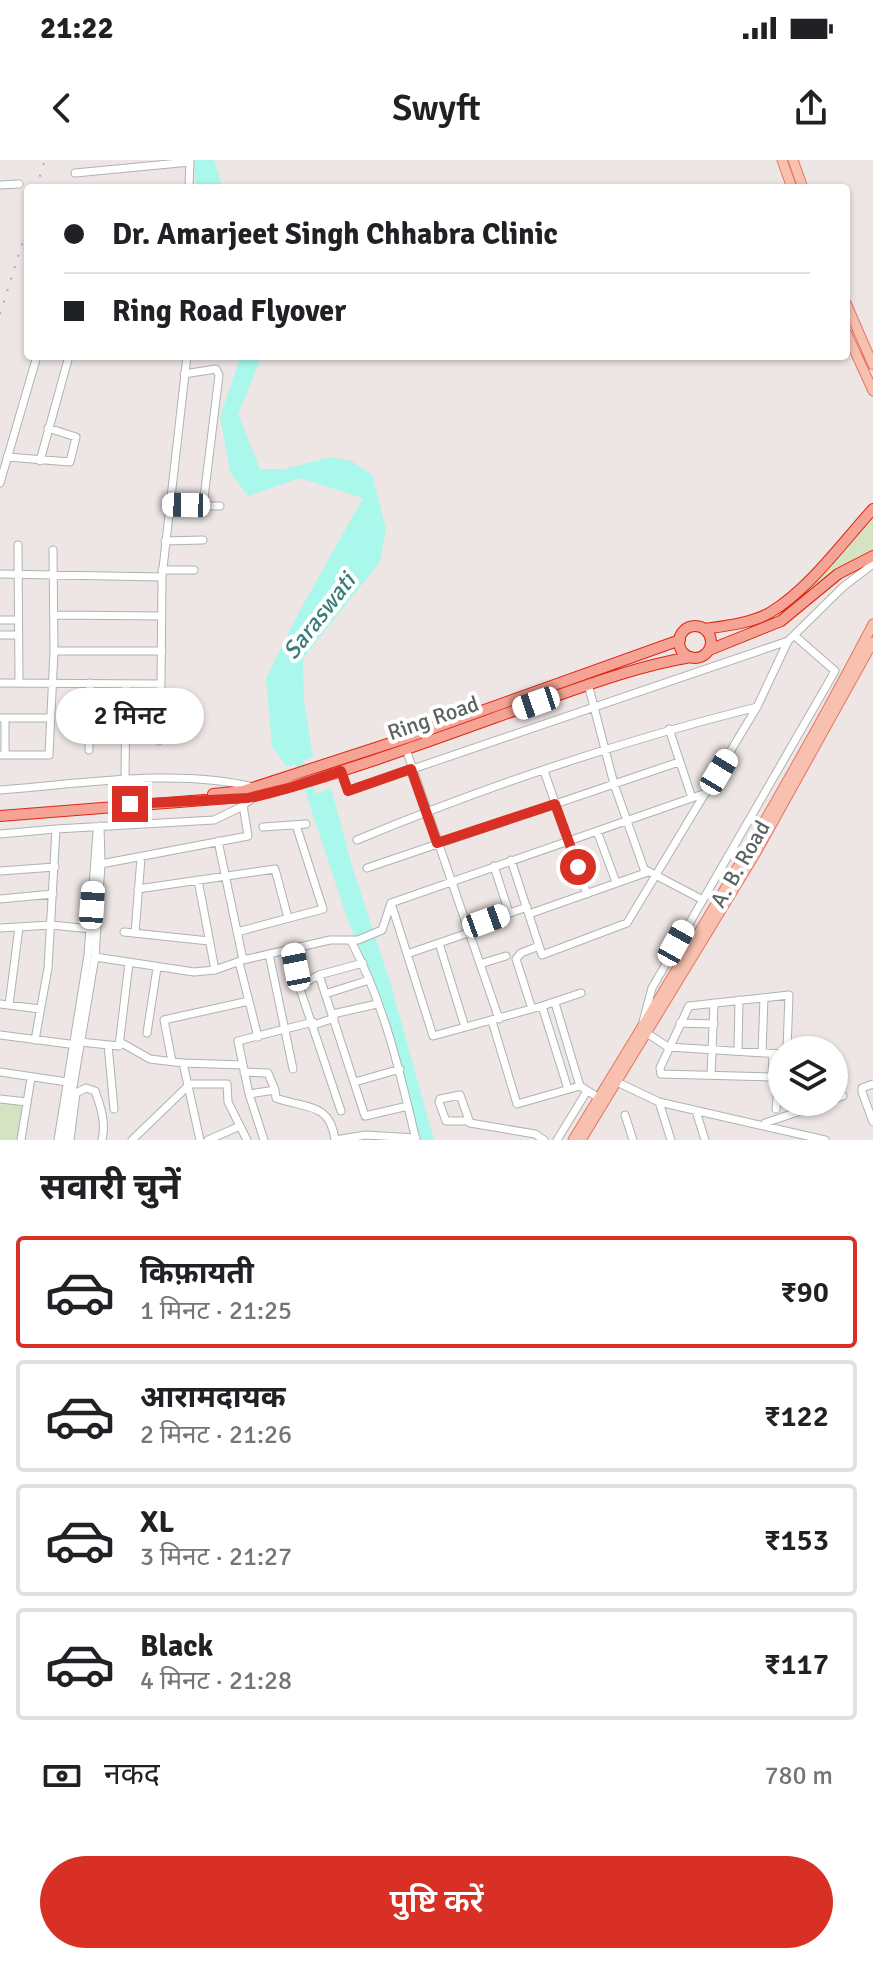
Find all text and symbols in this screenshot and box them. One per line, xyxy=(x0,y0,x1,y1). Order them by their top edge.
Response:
text: 21:22 xyxy=(40,10,114,47)
icon: back xyxy=(40,86,84,130)
text: Swyft xyxy=(392,86,481,131)
icon: share xyxy=(789,86,833,130)
text: Dr. Amarjeet Singh Chhabra Clinic xyxy=(112,216,558,253)
text: Ring Road Flyover xyxy=(112,293,346,330)
car xyxy=(162,493,210,517)
water label: Saraswati xyxy=(276,565,363,665)
car xyxy=(509,684,563,722)
callout: 2 मिनट xyxy=(56,688,204,744)
street label: Ring Road xyxy=(384,690,482,746)
text: 2 मिनट xyxy=(94,700,166,732)
car xyxy=(696,745,742,799)
route end xyxy=(112,786,148,822)
street label: A. B. Road xyxy=(704,816,776,912)
route start xyxy=(560,849,596,885)
car xyxy=(78,880,106,930)
car xyxy=(459,902,513,940)
car xyxy=(654,916,698,970)
car xyxy=(280,941,312,993)
map controls xyxy=(768,1036,848,1116)
button: layers xyxy=(768,1036,848,1116)
text: सवारी चुनें xyxy=(40,1165,180,1210)
text: किफ़ायती xyxy=(140,1255,254,1292)
icon: car xyxy=(44,1256,116,1328)
text: ₹90 xyxy=(780,1274,829,1311)
text: 1 मिनट · 21:25 xyxy=(140,1295,292,1327)
text: आरामदायक xyxy=(140,1379,286,1416)
icon: car xyxy=(44,1380,116,1452)
text: ₹122 xyxy=(764,1398,829,1435)
text: 2 मिनट · 21:26 xyxy=(140,1419,292,1451)
icon: car xyxy=(44,1504,116,1576)
text: XL xyxy=(140,1504,174,1541)
text: ₹153 xyxy=(764,1522,829,1559)
text: 3 मिनट · 21:27 xyxy=(140,1541,292,1573)
icon: car xyxy=(44,1628,116,1700)
text: Black xyxy=(140,1628,213,1665)
text: ₹117 xyxy=(764,1646,829,1683)
text: 4 मिनट · 21:28 xyxy=(140,1665,292,1697)
icon: cash xyxy=(40,1754,84,1798)
text: नकद xyxy=(104,1756,160,1793)
text: 780 m xyxy=(764,1760,833,1792)
button: पुष्टि करें xyxy=(40,1856,833,1948)

